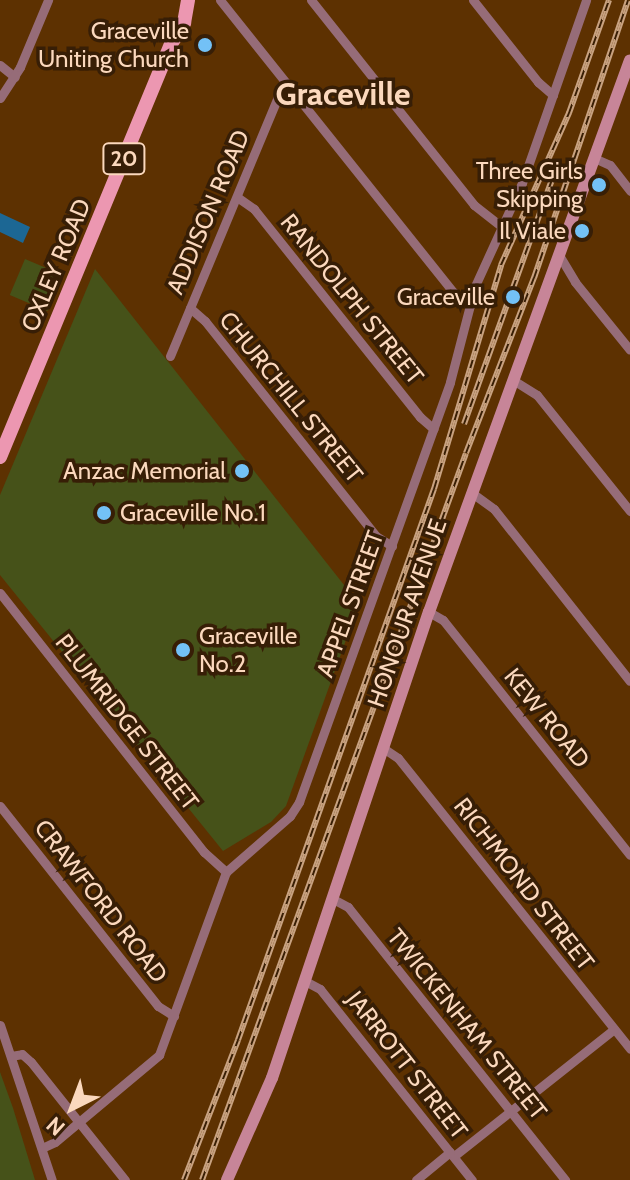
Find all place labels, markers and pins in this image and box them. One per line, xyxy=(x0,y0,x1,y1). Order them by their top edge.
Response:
place label: Graceville Uniting Church xyxy=(38,17,189,73)
marker: Graceville Uniting Church xyxy=(196,36,214,54)
place label: Three Girls Skipping xyxy=(476,157,583,213)
marker: Three Girls Skipping xyxy=(590,176,608,194)
place label: Il Viale xyxy=(499,217,566,245)
marker: Il Viale xyxy=(573,222,591,240)
place label: Graceville xyxy=(397,283,495,311)
marker: Graceville xyxy=(502,286,524,308)
place label: Anzac Memorial xyxy=(63,457,226,485)
marker: Anzac Memorial xyxy=(233,462,251,480)
place label: Graceville No.1 xyxy=(120,499,266,527)
marker: Graceville No.1 xyxy=(95,504,113,522)
place label: Graceville No.2 xyxy=(199,622,297,678)
marker: Graceville No.2 xyxy=(174,641,192,659)

